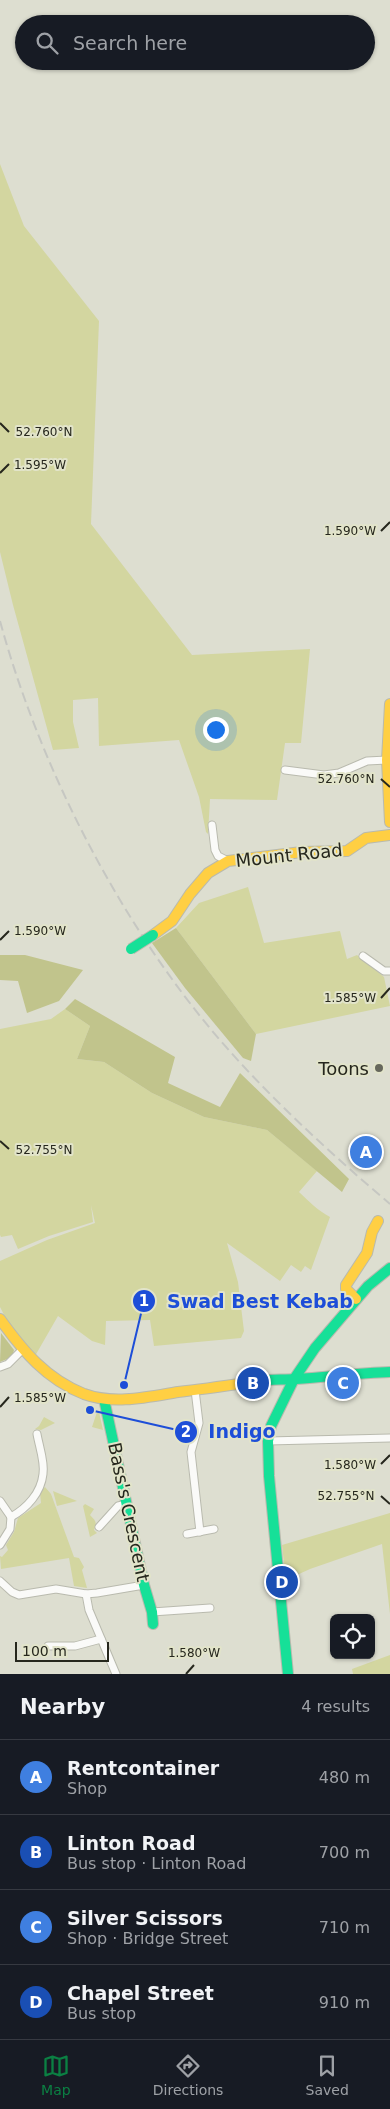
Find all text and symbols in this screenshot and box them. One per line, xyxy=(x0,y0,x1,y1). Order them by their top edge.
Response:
search box xyxy=(15,15,375,70)
icon: search xyxy=(33,29,61,57)
text: Search here xyxy=(73,32,187,54)
text: 52.760°N xyxy=(16,425,72,439)
text: 1.595°W xyxy=(14,458,66,472)
text: 1.590°W xyxy=(324,524,376,538)
your location xyxy=(203,717,229,743)
text: 52.760°N xyxy=(318,772,374,786)
street label: Mount Road xyxy=(235,839,343,871)
text: 1.590°W xyxy=(14,924,66,938)
text: 1.585°W xyxy=(324,991,376,1005)
place label: Toons xyxy=(317,1058,369,1079)
marker: Toons xyxy=(373,1062,385,1074)
pin: A xyxy=(350,1133,382,1171)
text: 52.755°N xyxy=(16,1143,72,1157)
callout: Swad Best Kebab xyxy=(132,1284,363,1318)
text: Swad Best Kebab xyxy=(167,1290,353,1312)
text: 1 xyxy=(139,1292,149,1310)
pin: B xyxy=(237,1364,269,1402)
pin: C xyxy=(327,1364,359,1402)
text: 1.585°W xyxy=(14,1391,66,1405)
callout: Indigo xyxy=(173,1415,285,1449)
text: Indigo xyxy=(208,1420,276,1442)
text: 2 xyxy=(181,1423,191,1441)
street label: Bass's Crescent xyxy=(104,1441,154,1583)
text: 1.580°W xyxy=(324,1458,376,1472)
text: 52.755°N xyxy=(318,1489,374,1503)
pin: D xyxy=(266,1563,298,1601)
map controls xyxy=(330,1614,375,1659)
button: locate xyxy=(330,1614,375,1659)
scale bar xyxy=(15,1639,109,1662)
text: 100 m xyxy=(22,1643,67,1659)
text: 1.580°W xyxy=(168,1646,220,1660)
text: Nearby xyxy=(20,1695,105,1719)
text: 4 results xyxy=(301,1697,370,1716)
text: Rentcontainer xyxy=(67,1757,219,1779)
text: A xyxy=(30,1768,42,1787)
text: 480 m xyxy=(319,1768,370,1787)
text: Shop xyxy=(67,1779,107,1798)
text: Linton Road xyxy=(67,1832,196,1854)
text: B xyxy=(30,1843,42,1862)
text: 700 m xyxy=(319,1843,370,1862)
text: Bus stop · Linton Road xyxy=(67,1854,246,1873)
text: Silver Scissors xyxy=(67,1907,223,1929)
text: C xyxy=(30,1918,42,1937)
text: 710 m xyxy=(319,1918,370,1937)
text: Shop · Bridge Street xyxy=(67,1929,228,1948)
text: Chapel Street xyxy=(67,1982,214,2004)
text: D xyxy=(29,1993,43,2012)
text: 910 m xyxy=(319,1993,370,2012)
text: Bus stop xyxy=(67,2004,136,2023)
tab: Map xyxy=(41,2052,71,2098)
tab: Directions xyxy=(153,2052,223,2098)
tab: Saved xyxy=(306,2052,349,2098)

